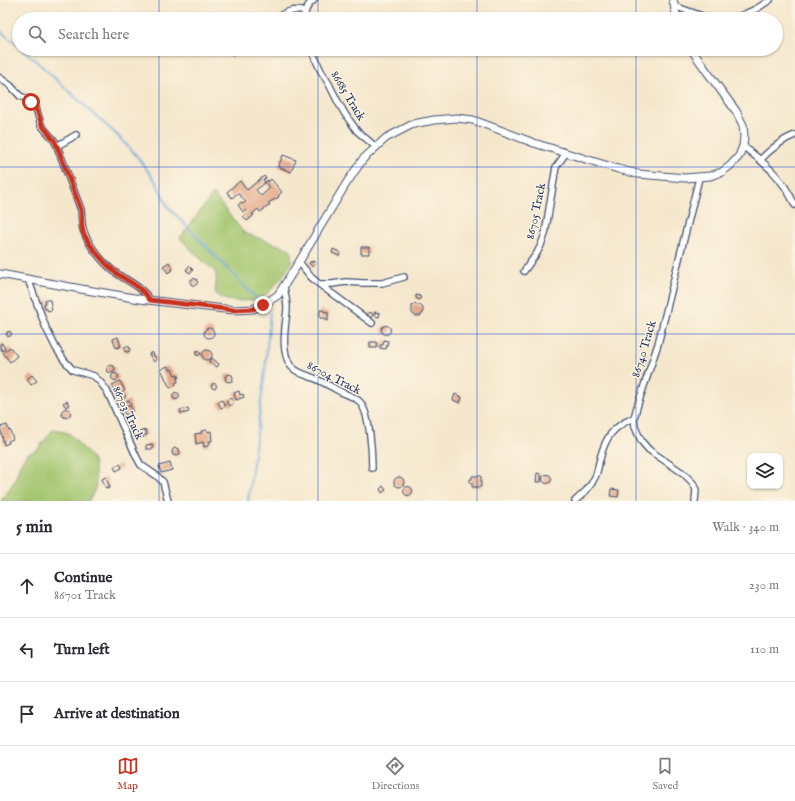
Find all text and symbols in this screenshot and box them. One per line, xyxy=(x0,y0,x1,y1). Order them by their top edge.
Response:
search box xyxy=(12,12,783,56)
icon: search xyxy=(26,23,48,45)
text: Search here xyxy=(58,25,129,44)
street label: 86685 Track xyxy=(327,68,369,124)
route start xyxy=(22,93,40,111)
street label: 86705 Track xyxy=(523,181,549,241)
route end xyxy=(254,296,272,314)
street label: 86740 Track xyxy=(628,318,660,379)
street label: 86704 Track xyxy=(304,358,364,398)
street label: 86703 Track xyxy=(109,384,147,443)
map controls xyxy=(747,453,783,489)
button: layers xyxy=(747,453,783,489)
text: 5 min xyxy=(16,517,53,538)
text: Walk · 340 m xyxy=(712,519,779,536)
text: Continue xyxy=(54,568,112,587)
icon: ahead xyxy=(16,575,38,597)
text: 230 m xyxy=(749,577,779,594)
text: 86701 Track xyxy=(54,587,116,604)
icon: left xyxy=(16,639,38,661)
text: Turn left xyxy=(54,640,110,659)
text: 110 m xyxy=(750,641,779,658)
icon: arrive xyxy=(16,703,38,725)
text: Arrive at destination xyxy=(54,704,180,723)
tab: Map xyxy=(117,755,139,793)
tab: Directions xyxy=(372,755,419,793)
tab: Saved xyxy=(652,755,678,793)

